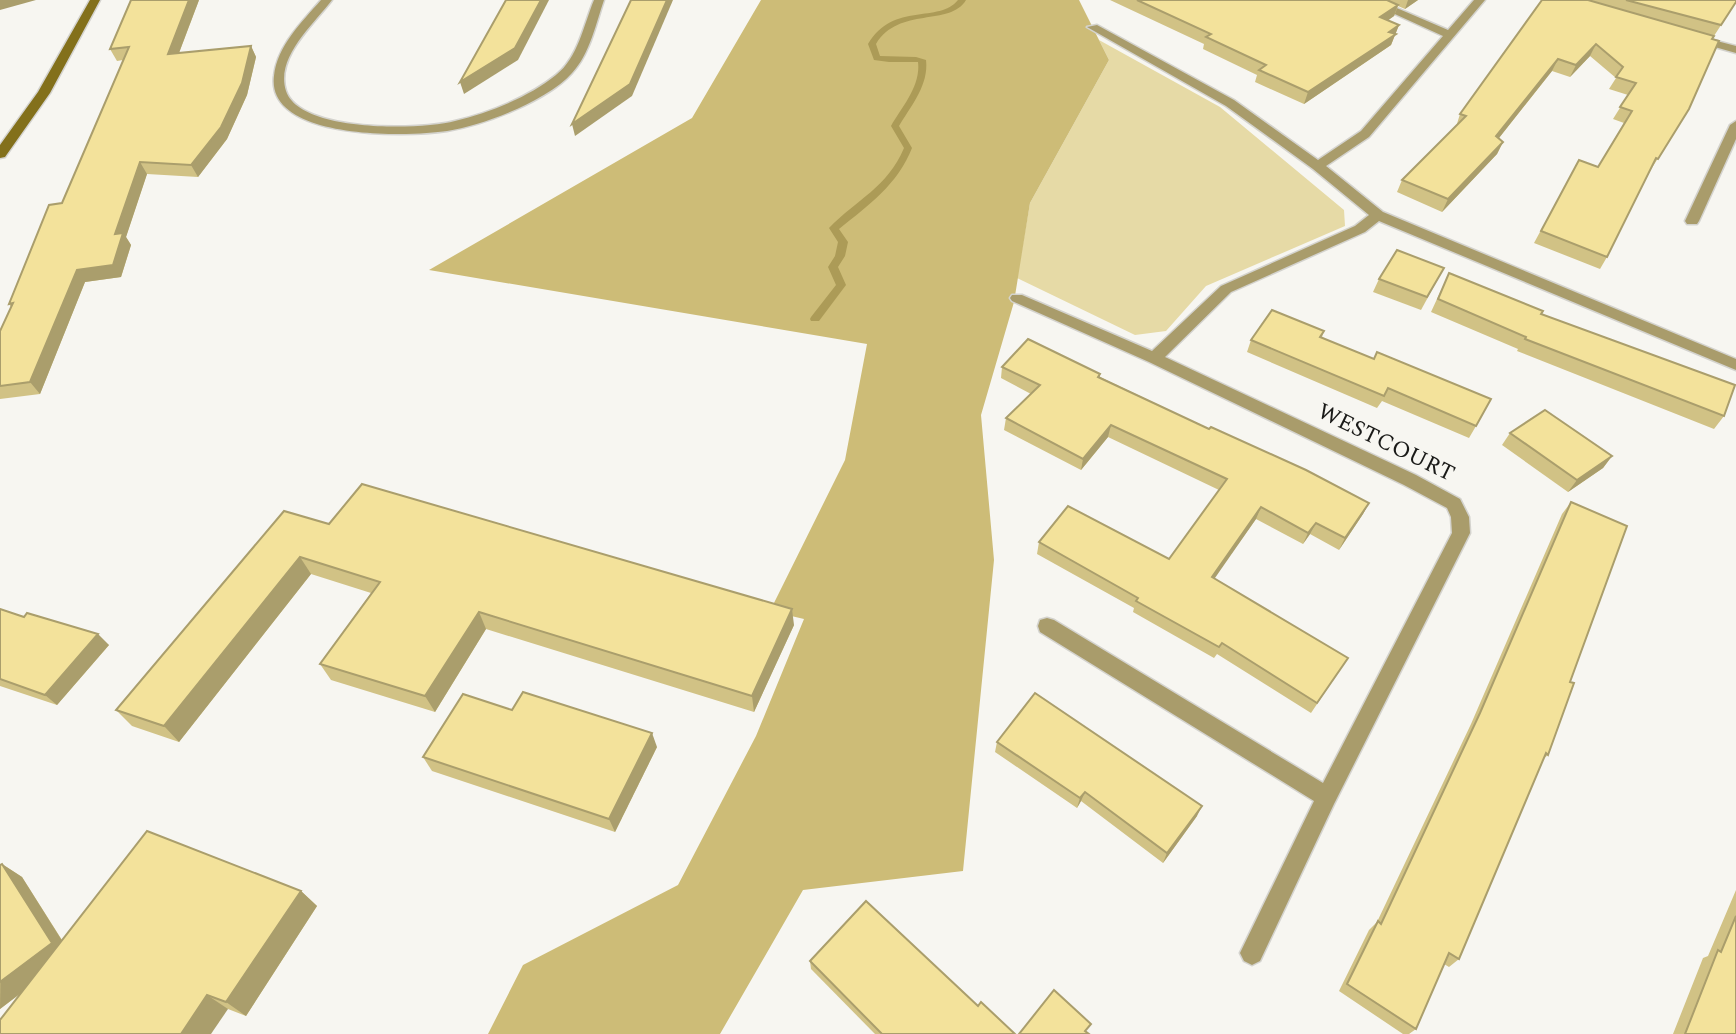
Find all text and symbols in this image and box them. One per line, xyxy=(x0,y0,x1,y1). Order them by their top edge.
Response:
street label: WESTCOURT xyxy=(1311,395,1461,491)

